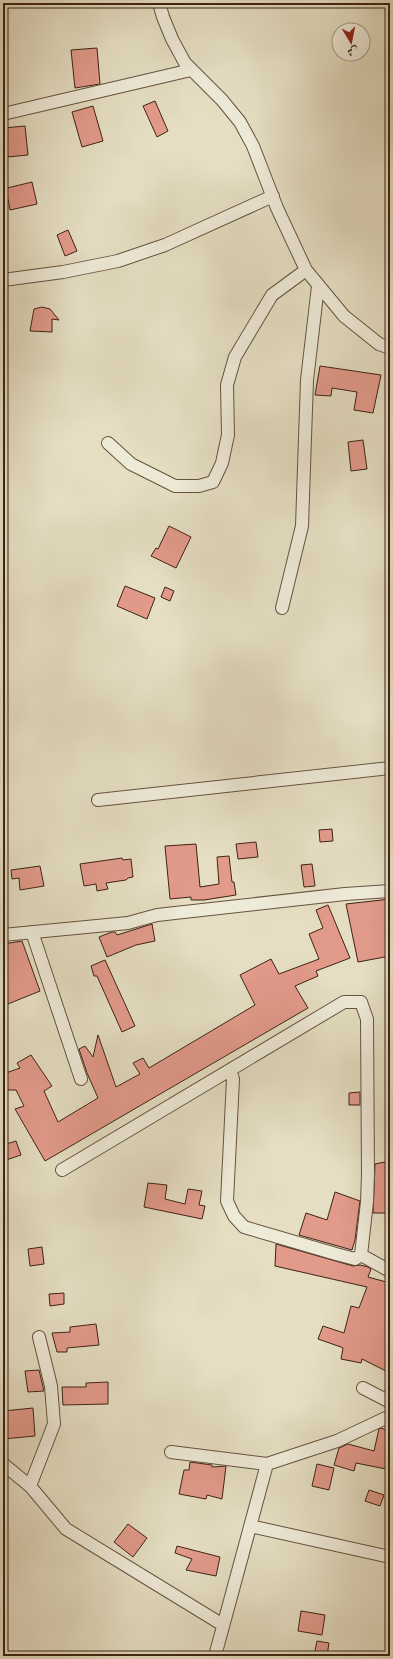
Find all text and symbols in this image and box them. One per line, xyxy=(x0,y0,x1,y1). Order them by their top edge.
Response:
north arrow xyxy=(331,22,371,62)
text: ش xyxy=(346,42,359,59)

